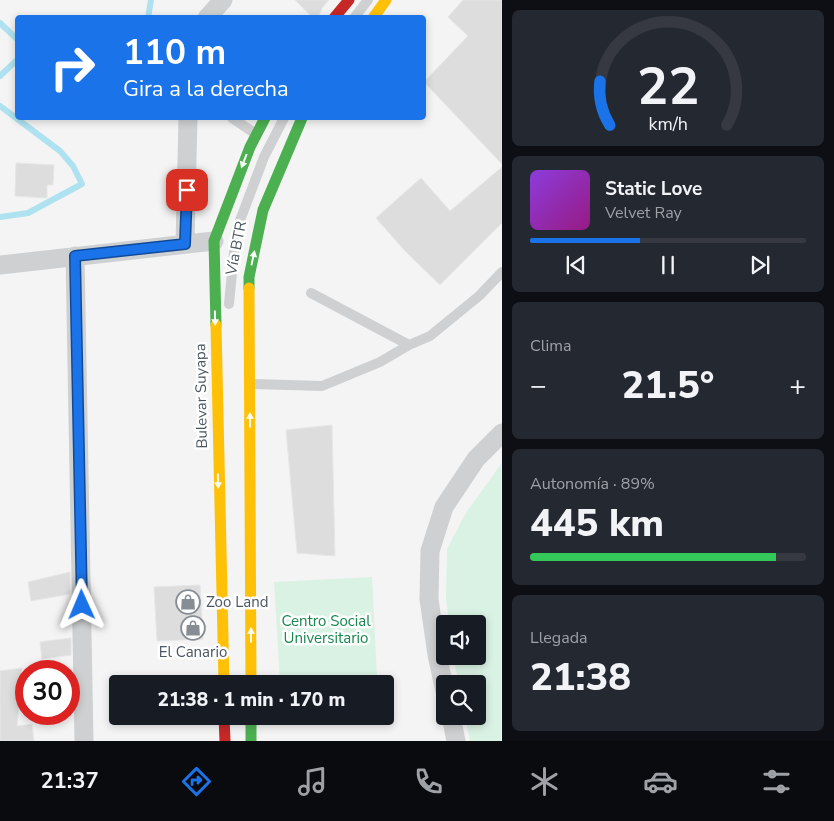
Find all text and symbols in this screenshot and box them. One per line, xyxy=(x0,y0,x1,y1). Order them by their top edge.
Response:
text: 110 m xyxy=(123,29,226,76)
icon: right xyxy=(40,35,105,100)
text: 22 xyxy=(637,51,699,122)
text: Gira a la derecha xyxy=(123,74,289,104)
text: km/h xyxy=(648,112,688,136)
one-way arrow xyxy=(240,154,247,169)
pin xyxy=(166,169,208,211)
icon: arrive xyxy=(173,176,201,204)
text: Static Love xyxy=(605,176,702,202)
text: Velvet Ray xyxy=(605,202,682,224)
street label: Vía BTR xyxy=(221,219,251,278)
one-way arrow xyxy=(250,249,258,265)
icon: previous xyxy=(562,251,590,279)
icon: pause xyxy=(654,251,682,279)
icon: next xyxy=(746,251,774,279)
one-way arrow xyxy=(211,310,219,326)
text: Clima xyxy=(530,335,571,357)
street label: Bulevar Suyapa xyxy=(190,343,212,449)
text: 21.5° xyxy=(622,360,714,411)
text: − xyxy=(530,367,547,405)
text: + xyxy=(789,367,806,405)
one-way arrow xyxy=(246,412,254,428)
one-way arrow xyxy=(215,473,223,489)
text: Autonomía · 89% xyxy=(530,473,655,495)
text: 445 km xyxy=(530,498,664,549)
position arrow xyxy=(55,578,107,630)
shop icon: Zoo Land xyxy=(175,589,201,615)
place label: Zoo Land xyxy=(206,592,269,612)
park label: Centro Social Universitario xyxy=(281,611,371,648)
shop icon: El Canario xyxy=(180,615,206,641)
map controls xyxy=(436,615,486,725)
button: sound xyxy=(436,615,486,665)
one-way arrow xyxy=(247,627,255,643)
text: Llegada xyxy=(530,627,588,649)
place label: El Canario xyxy=(159,642,227,662)
text: 21:38 xyxy=(530,652,631,703)
speed limit sign: 30 xyxy=(15,660,80,725)
button: search xyxy=(436,675,486,725)
text: 21:38 · 1 min · 170 m xyxy=(158,687,345,713)
icon: directions xyxy=(179,764,214,799)
icon: music xyxy=(295,764,330,799)
icon: phone xyxy=(411,764,446,799)
icon: climate xyxy=(527,764,562,799)
icon: car xyxy=(643,764,678,799)
icon: filters xyxy=(759,764,794,799)
text: 21:37 xyxy=(40,766,99,796)

